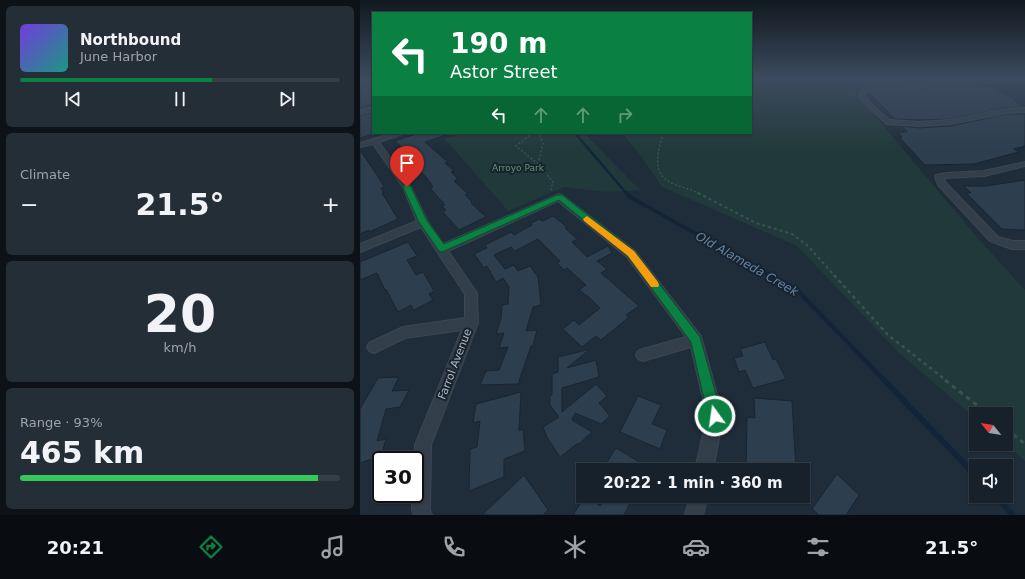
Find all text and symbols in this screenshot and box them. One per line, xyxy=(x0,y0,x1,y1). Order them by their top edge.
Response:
text: 190 m xyxy=(450,27,547,60)
icon: left xyxy=(384,28,436,80)
text: Northbound xyxy=(80,31,181,49)
text: June Harbor xyxy=(80,49,157,64)
text: Astor Street xyxy=(450,61,558,82)
icon: previous xyxy=(62,88,84,110)
icon: pause xyxy=(169,88,191,110)
icon: next xyxy=(276,88,298,110)
icon: left xyxy=(488,104,510,126)
icon: ahead xyxy=(530,104,552,126)
icon: ahead xyxy=(572,104,594,126)
icon: right xyxy=(614,104,636,126)
pin xyxy=(390,146,424,187)
icon: arrive xyxy=(396,152,418,174)
park label: Arroyo Park xyxy=(492,163,545,173)
text: Climate xyxy=(20,167,70,182)
text: 21.5° xyxy=(135,187,225,222)
text: − xyxy=(20,192,38,217)
text: + xyxy=(322,192,340,217)
water label: Old Alameda Creek xyxy=(693,229,802,300)
text: 20 xyxy=(144,284,216,344)
street label: Farrol Avenue xyxy=(436,327,475,401)
text: km/h xyxy=(164,340,196,355)
position arrow xyxy=(694,395,736,437)
north arrow xyxy=(969,407,1013,451)
map controls xyxy=(969,407,1013,503)
text: Range · 93% xyxy=(20,415,103,430)
text: 465 km xyxy=(20,435,144,470)
speed limit sign: 30 xyxy=(372,451,424,503)
button: sound xyxy=(969,459,1013,503)
text: 20:22 · 1 min · 360 m xyxy=(603,474,783,492)
icon: directions xyxy=(197,533,225,561)
icon: music xyxy=(319,533,347,561)
icon: phone xyxy=(440,533,468,561)
icon: climate xyxy=(561,533,589,561)
icon: car xyxy=(682,533,710,561)
icon: filters xyxy=(804,533,832,561)
text: 20:21 xyxy=(47,537,104,558)
text: 21.5° xyxy=(925,537,978,558)

